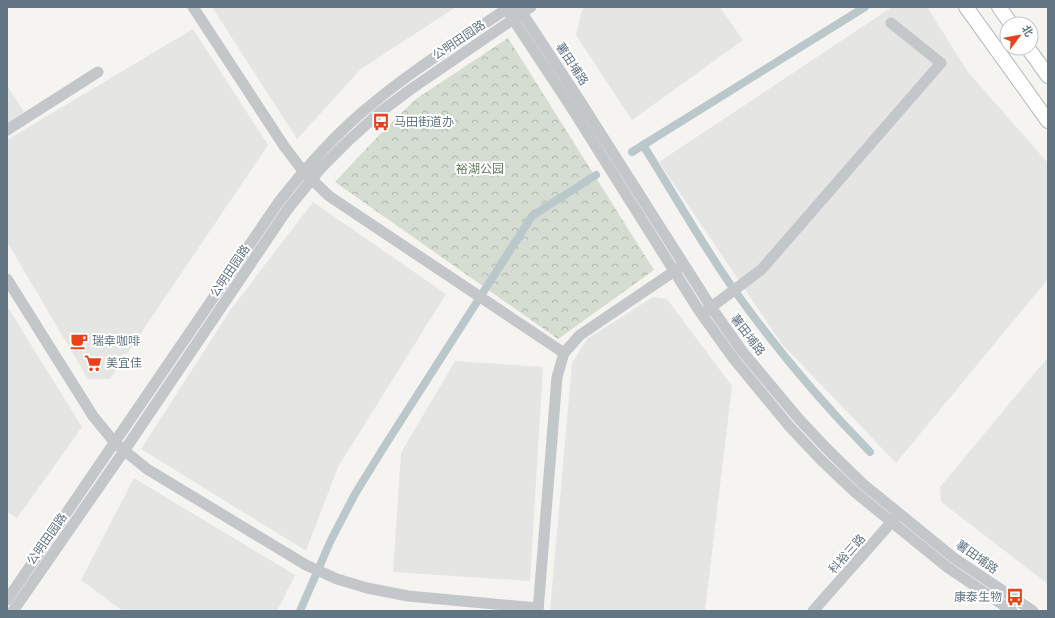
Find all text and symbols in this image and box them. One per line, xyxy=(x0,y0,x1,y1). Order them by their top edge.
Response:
north arrow xyxy=(999,16,1039,56)
street label: 公明田园路 xyxy=(430,17,487,62)
text: 北 xyxy=(1019,22,1036,39)
street label: 薯田埔路 xyxy=(554,40,592,87)
bus stop icon: 马田街道办 xyxy=(371,112,391,132)
place label: 马田街道办 xyxy=(394,114,454,128)
park label: 裕湖公园 xyxy=(456,161,504,175)
street label: 公明田园路 xyxy=(207,242,252,299)
street label: 薯田埔路 xyxy=(729,311,769,358)
cafe icon: 瑞幸咖啡 xyxy=(69,331,89,351)
place label: 瑞幸咖啡 xyxy=(92,333,140,347)
supermarket icon: 美宜佳 xyxy=(83,353,103,373)
place label: 美宜佳 xyxy=(106,355,142,369)
street label: 公明田园路 xyxy=(23,510,69,567)
street label: 科裕三路 xyxy=(825,531,868,576)
street label: 薯田埔路 xyxy=(954,537,1001,576)
bus stop icon: 康泰生物 xyxy=(1005,587,1025,607)
place label: 康泰生物 xyxy=(954,589,1002,603)

